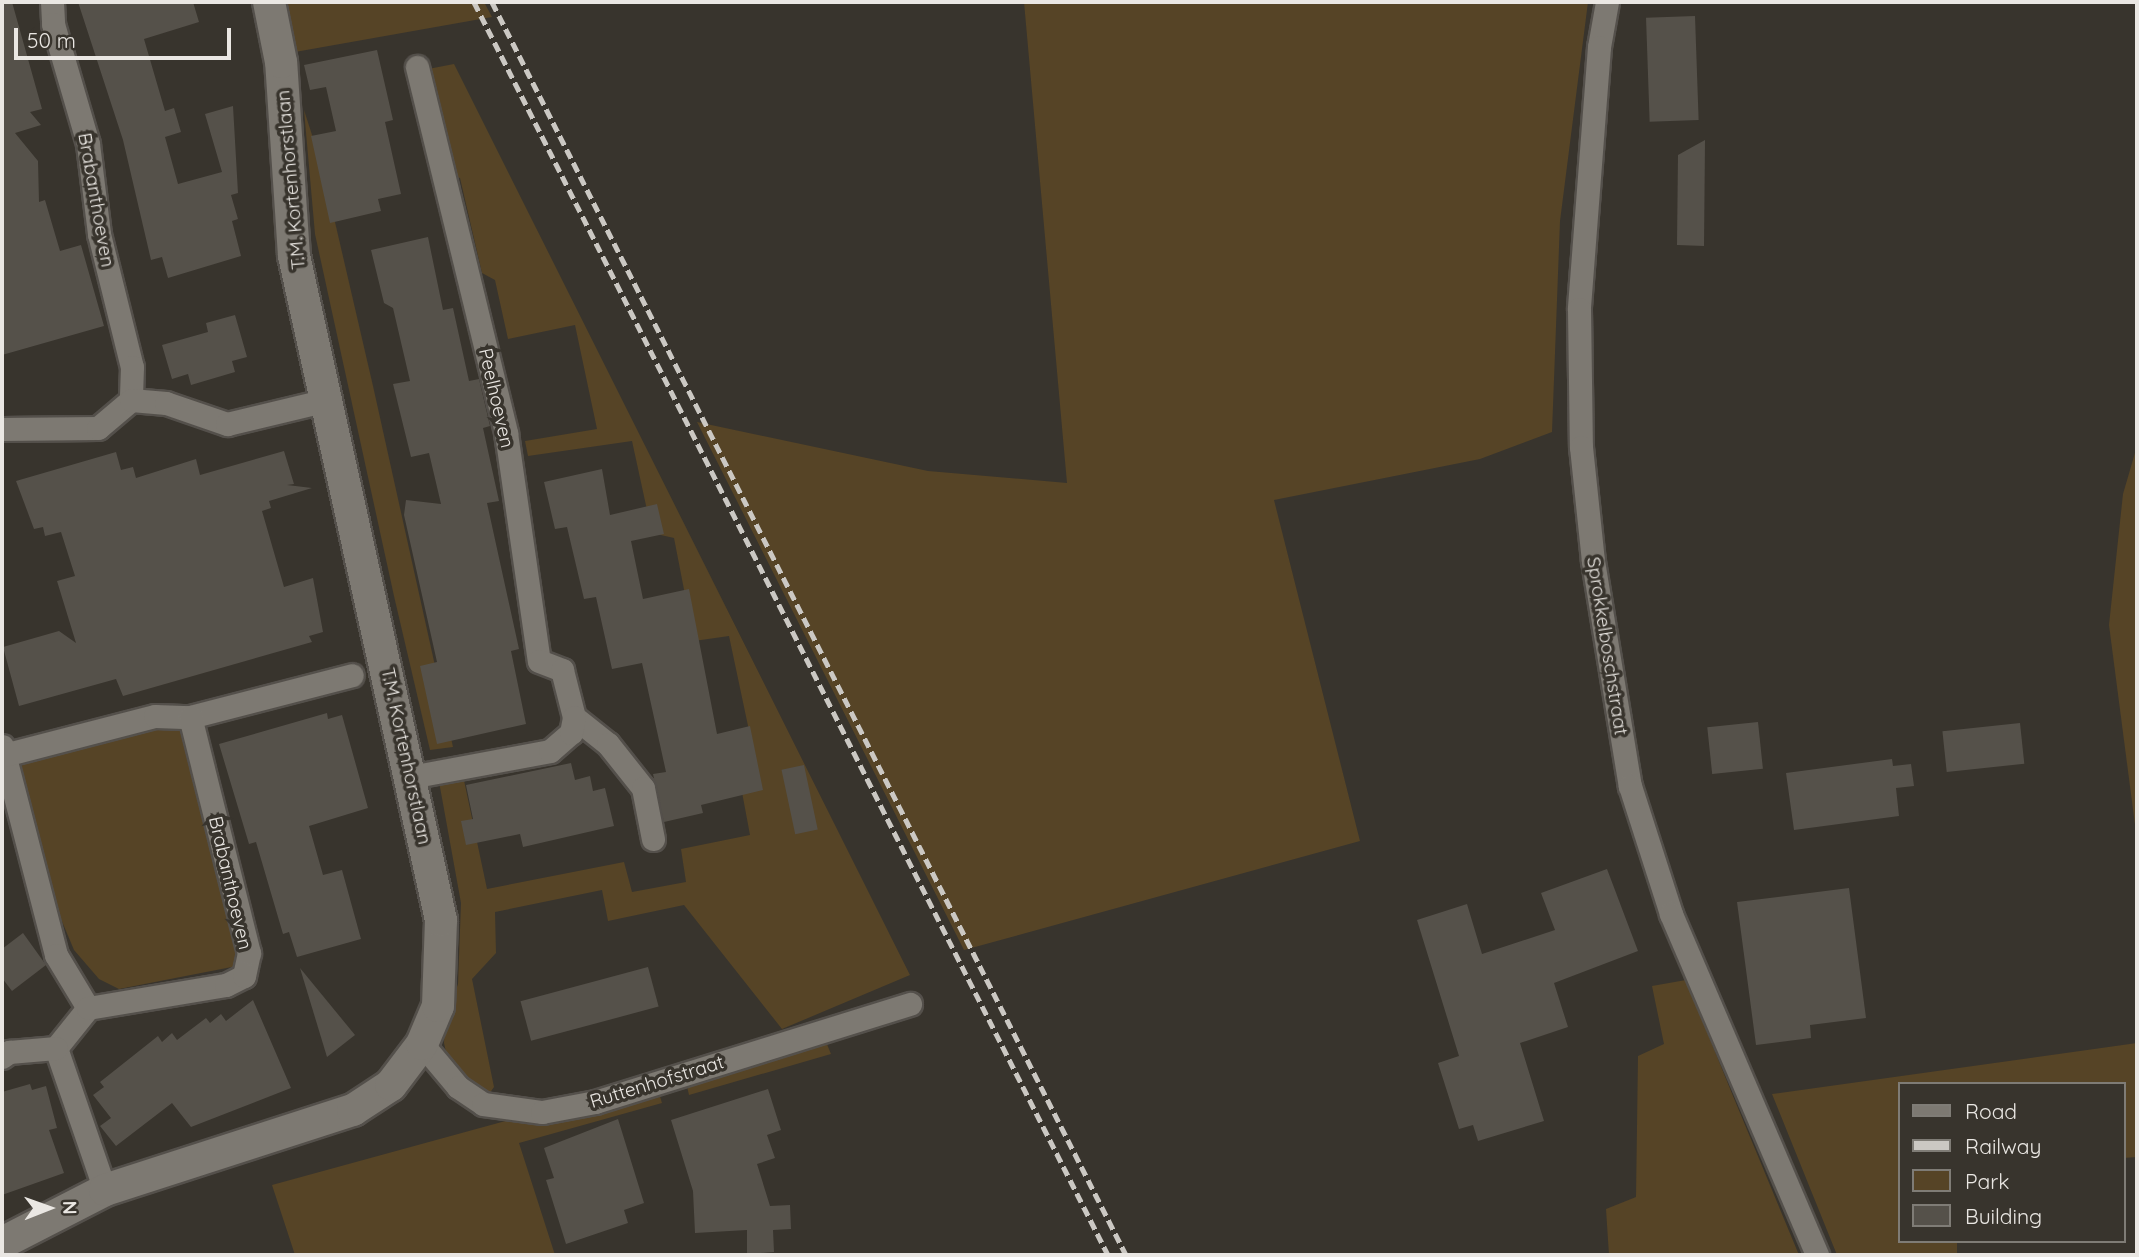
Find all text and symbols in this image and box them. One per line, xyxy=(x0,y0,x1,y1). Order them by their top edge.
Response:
scale bar xyxy=(18,14,234,58)
text: 50 m xyxy=(27,27,76,53)
street label: T.M. Kortenhorstlaan xyxy=(272,89,310,271)
street label: Brabanthoeven xyxy=(73,131,119,269)
street label: Peelhoeven xyxy=(473,346,519,450)
street label: Sprokkelboschstraat xyxy=(1582,555,1632,737)
street label: T.M. Kortenhorstlaan xyxy=(376,666,436,846)
street label: Brabanthoeven xyxy=(204,814,256,952)
street label: Ruttenhofstraat xyxy=(587,1051,727,1113)
legend xyxy=(1898,1082,2125,1243)
text: Road xyxy=(1965,1098,2017,1124)
text: Railway xyxy=(1965,1133,2041,1159)
text: Park xyxy=(1965,1168,2009,1194)
north arrow xyxy=(14,1173,84,1243)
text: N xyxy=(58,1200,82,1215)
text: Building xyxy=(1965,1203,2042,1229)

